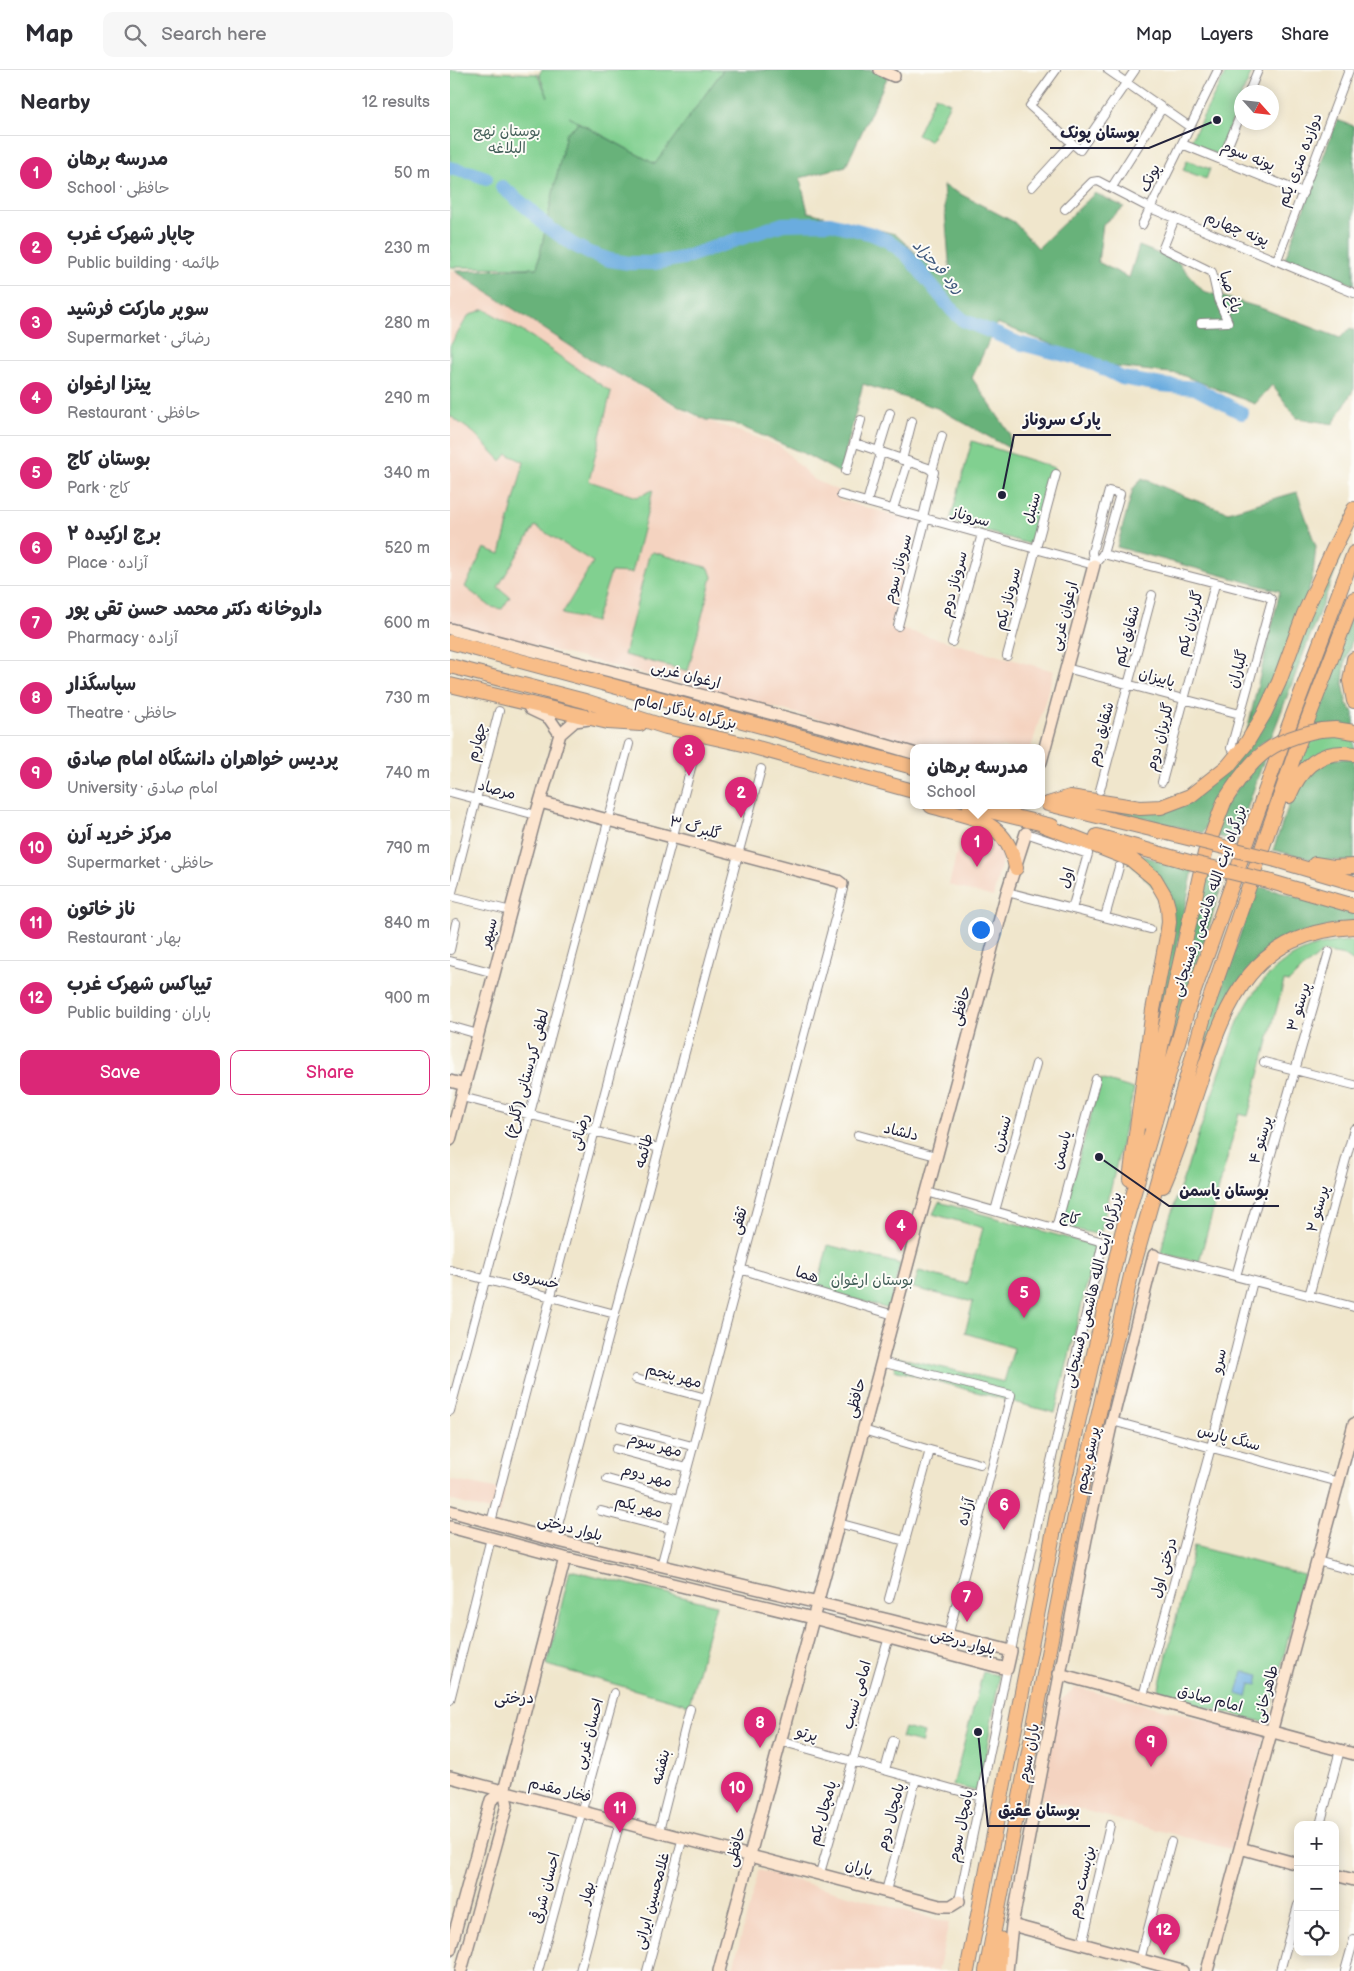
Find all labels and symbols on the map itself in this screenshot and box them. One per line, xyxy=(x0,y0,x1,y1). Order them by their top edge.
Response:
north arrow xyxy=(1234,85,1279,130)
street label: دوازده متری یکم xyxy=(1273,111,1328,210)
callout: بوستان پونک xyxy=(1050,117,1149,148)
park label: بوستان نهج البلاغه xyxy=(473,122,541,158)
text: بوستان پونک xyxy=(1060,124,1140,143)
street label: پونه سوم xyxy=(1218,137,1278,177)
street label: پونک xyxy=(1135,161,1165,195)
street label: پونه چهارم xyxy=(1202,208,1272,251)
water label: رود فرحزاد xyxy=(908,236,968,298)
street label: باغ صبا xyxy=(1215,269,1245,315)
callout: پارک سروناز xyxy=(1014,404,1111,435)
text: پارک سروناز xyxy=(1021,411,1101,430)
street label: سنبل xyxy=(1019,490,1045,526)
street label: سروناز xyxy=(949,502,992,531)
street label: سروناز سوم xyxy=(880,532,918,606)
street label: سروناز دوم xyxy=(936,549,974,619)
street label: سروناز یکم xyxy=(991,566,1027,633)
street label: ارغوان غربی xyxy=(1046,579,1082,653)
street label: گلریزان یکم xyxy=(1172,588,1210,658)
street label: شقایق یکم xyxy=(1110,603,1146,669)
street label: گلباران xyxy=(1224,648,1252,690)
street label: ارغوان غربی xyxy=(649,657,723,693)
street label: پاییزان xyxy=(1137,664,1177,692)
street label: بزرگراه یادگار امام xyxy=(633,690,739,735)
street label: شقایق دوم xyxy=(1083,700,1121,769)
street label: گلریزان دوم xyxy=(1142,701,1180,774)
street label: چهارم xyxy=(463,720,492,764)
pin: 3 xyxy=(673,735,705,776)
street label: مرصاد xyxy=(476,776,518,804)
pin: 2 xyxy=(725,777,757,818)
street label: بزرگراه آیت الله هاشمی رفسنجانی xyxy=(1167,803,1251,999)
street label: گلبرگ ۳ xyxy=(667,812,723,844)
pin: 1 xyxy=(961,826,993,867)
street label: اول xyxy=(1055,865,1079,891)
street label: سپهر xyxy=(475,916,502,952)
your location xyxy=(968,917,994,943)
street label: پرستو ۳ xyxy=(1283,980,1315,1034)
street label: حافظی xyxy=(947,984,975,1028)
street label: لطفی کردستانی (گلرخ) xyxy=(501,1007,553,1141)
street label: رضائی xyxy=(566,1111,594,1153)
street label: نسترن xyxy=(988,1113,1016,1155)
street label: پرستو ۴ xyxy=(1245,1114,1277,1166)
street label: دلشاد xyxy=(882,1119,920,1145)
street label: یاسمن xyxy=(1048,1128,1076,1172)
street label: طائمه xyxy=(630,1131,658,1171)
callout: بوستان یاسمن xyxy=(1169,1175,1279,1206)
text: بوستان یاسمن xyxy=(1179,1182,1269,1201)
street label: پرستو ۲ xyxy=(1303,1183,1333,1235)
street label: بزرگراه آیت الله هاشمی رفسنجانی xyxy=(1059,1190,1127,1390)
street label: ثقفی xyxy=(726,1204,752,1237)
street label: کاج xyxy=(1058,1206,1082,1230)
pin: 4 xyxy=(885,1210,917,1251)
street label: هما xyxy=(793,1263,821,1287)
street label: خسروی xyxy=(511,1264,561,1294)
park label: بوستان ارغوان xyxy=(831,1271,913,1290)
pin: 5 xyxy=(1008,1277,1040,1318)
street label: سرو xyxy=(1207,1347,1231,1376)
street label: مهر پنجم xyxy=(643,1359,704,1394)
street label: حافظی xyxy=(842,1376,870,1420)
street label: سنگ پارس xyxy=(1195,1420,1263,1456)
street label: پرستو پنجم xyxy=(1072,1425,1106,1496)
street label: مهر سوم xyxy=(625,1429,684,1463)
street label: مهر دوم xyxy=(619,1460,674,1494)
pin: 6 xyxy=(988,1489,1020,1530)
street label: مهر یکم xyxy=(613,1492,665,1524)
street label: آزاده xyxy=(953,1495,979,1528)
street label: بلوار درختی xyxy=(535,1510,605,1546)
street label: درختی اول xyxy=(1147,1536,1181,1600)
pin: 7 xyxy=(951,1581,983,1622)
street label: بلوار درختی xyxy=(928,1624,998,1660)
street label: امامی نسب xyxy=(838,1658,876,1732)
street label: طاهرخانی xyxy=(1249,1663,1283,1725)
street label: امام صادق xyxy=(1175,1681,1245,1718)
district label: درختی xyxy=(494,1689,534,1708)
street label: احسان غربی xyxy=(570,1696,608,1772)
pin: 8 xyxy=(744,1707,776,1748)
street label: پرتو xyxy=(793,1722,820,1746)
street label: باران سوم xyxy=(1014,1722,1046,1785)
pin: 9 xyxy=(1135,1726,1167,1767)
street label: بنفشه xyxy=(647,1747,675,1787)
pin: 10 xyxy=(721,1772,753,1813)
street label: فخار مقدم xyxy=(527,1773,593,1808)
street label: پامچال یکم xyxy=(805,1778,843,1848)
street label: پامچال دوم xyxy=(873,1781,911,1854)
street label: پامچال سوم xyxy=(944,1788,980,1864)
pin: 11 xyxy=(604,1792,636,1833)
callout: بوستان عقیق xyxy=(988,1795,1090,1826)
text: بوستان عقیق xyxy=(998,1802,1080,1821)
street label: حافظی xyxy=(722,1825,750,1869)
street label: بن‌بست دوم xyxy=(1064,1844,1101,1920)
street label: احسان شرقی xyxy=(525,1850,565,1926)
street label: غلامحسین ایرانی xyxy=(630,1850,674,1952)
street label: باران xyxy=(843,1855,875,1881)
street label: بهار xyxy=(575,1880,599,1907)
pin: 12 xyxy=(1148,1914,1180,1955)

